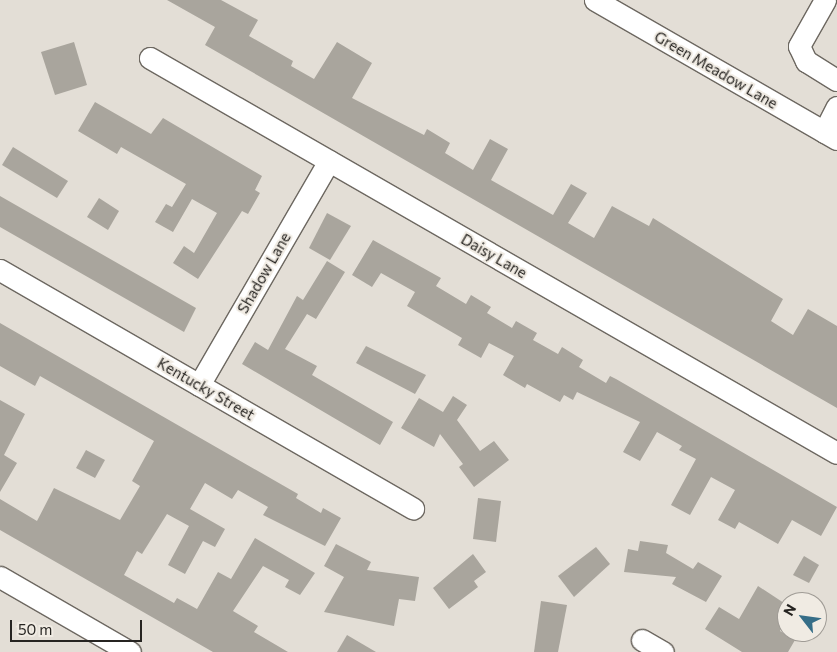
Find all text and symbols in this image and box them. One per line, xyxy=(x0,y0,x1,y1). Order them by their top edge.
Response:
street label: Green Meadow Lane xyxy=(651,27,781,113)
street label: Shadow Lane xyxy=(234,229,294,317)
street label: Daisy Lane xyxy=(458,230,530,282)
street label: Kentucky Street xyxy=(154,354,258,424)
north arrow xyxy=(777,592,827,642)
text: N xyxy=(779,601,799,619)
scale bar xyxy=(12,610,145,642)
text: 50 m xyxy=(18,620,52,638)

